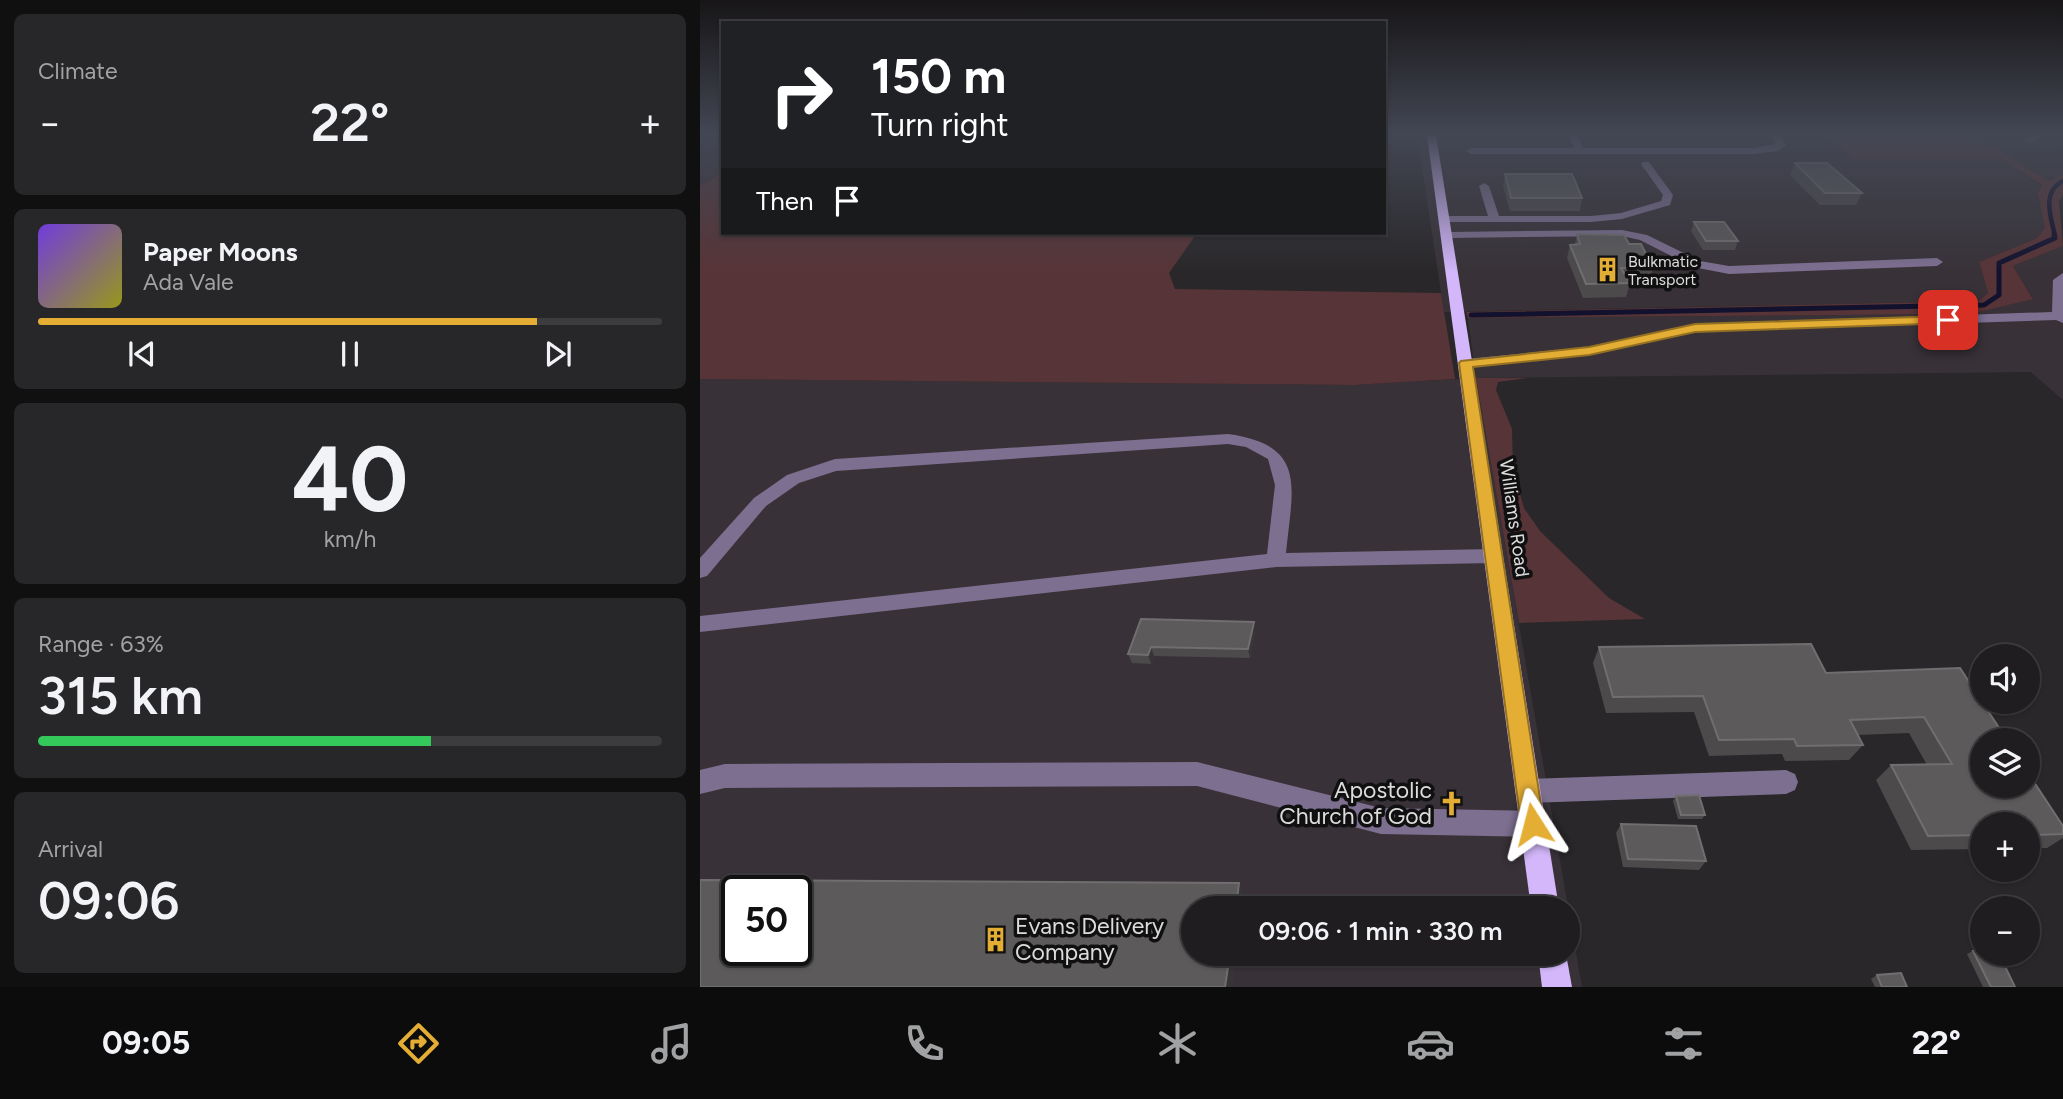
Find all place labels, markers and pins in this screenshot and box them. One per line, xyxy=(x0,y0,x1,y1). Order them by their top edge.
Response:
place label: Bulkmatic Transport xyxy=(1628,252,1699,289)
building icon: Bulkmatic Transport xyxy=(1594,256,1622,284)
pin xyxy=(1918,290,1978,350)
place label: Apostolic Church of God xyxy=(1279,776,1432,830)
church icon: Apostolic Church of God xyxy=(1438,789,1466,817)
place label: Evans Delivery Company xyxy=(1015,912,1164,966)
building icon: Evans Delivery Company xyxy=(981,925,1009,953)

